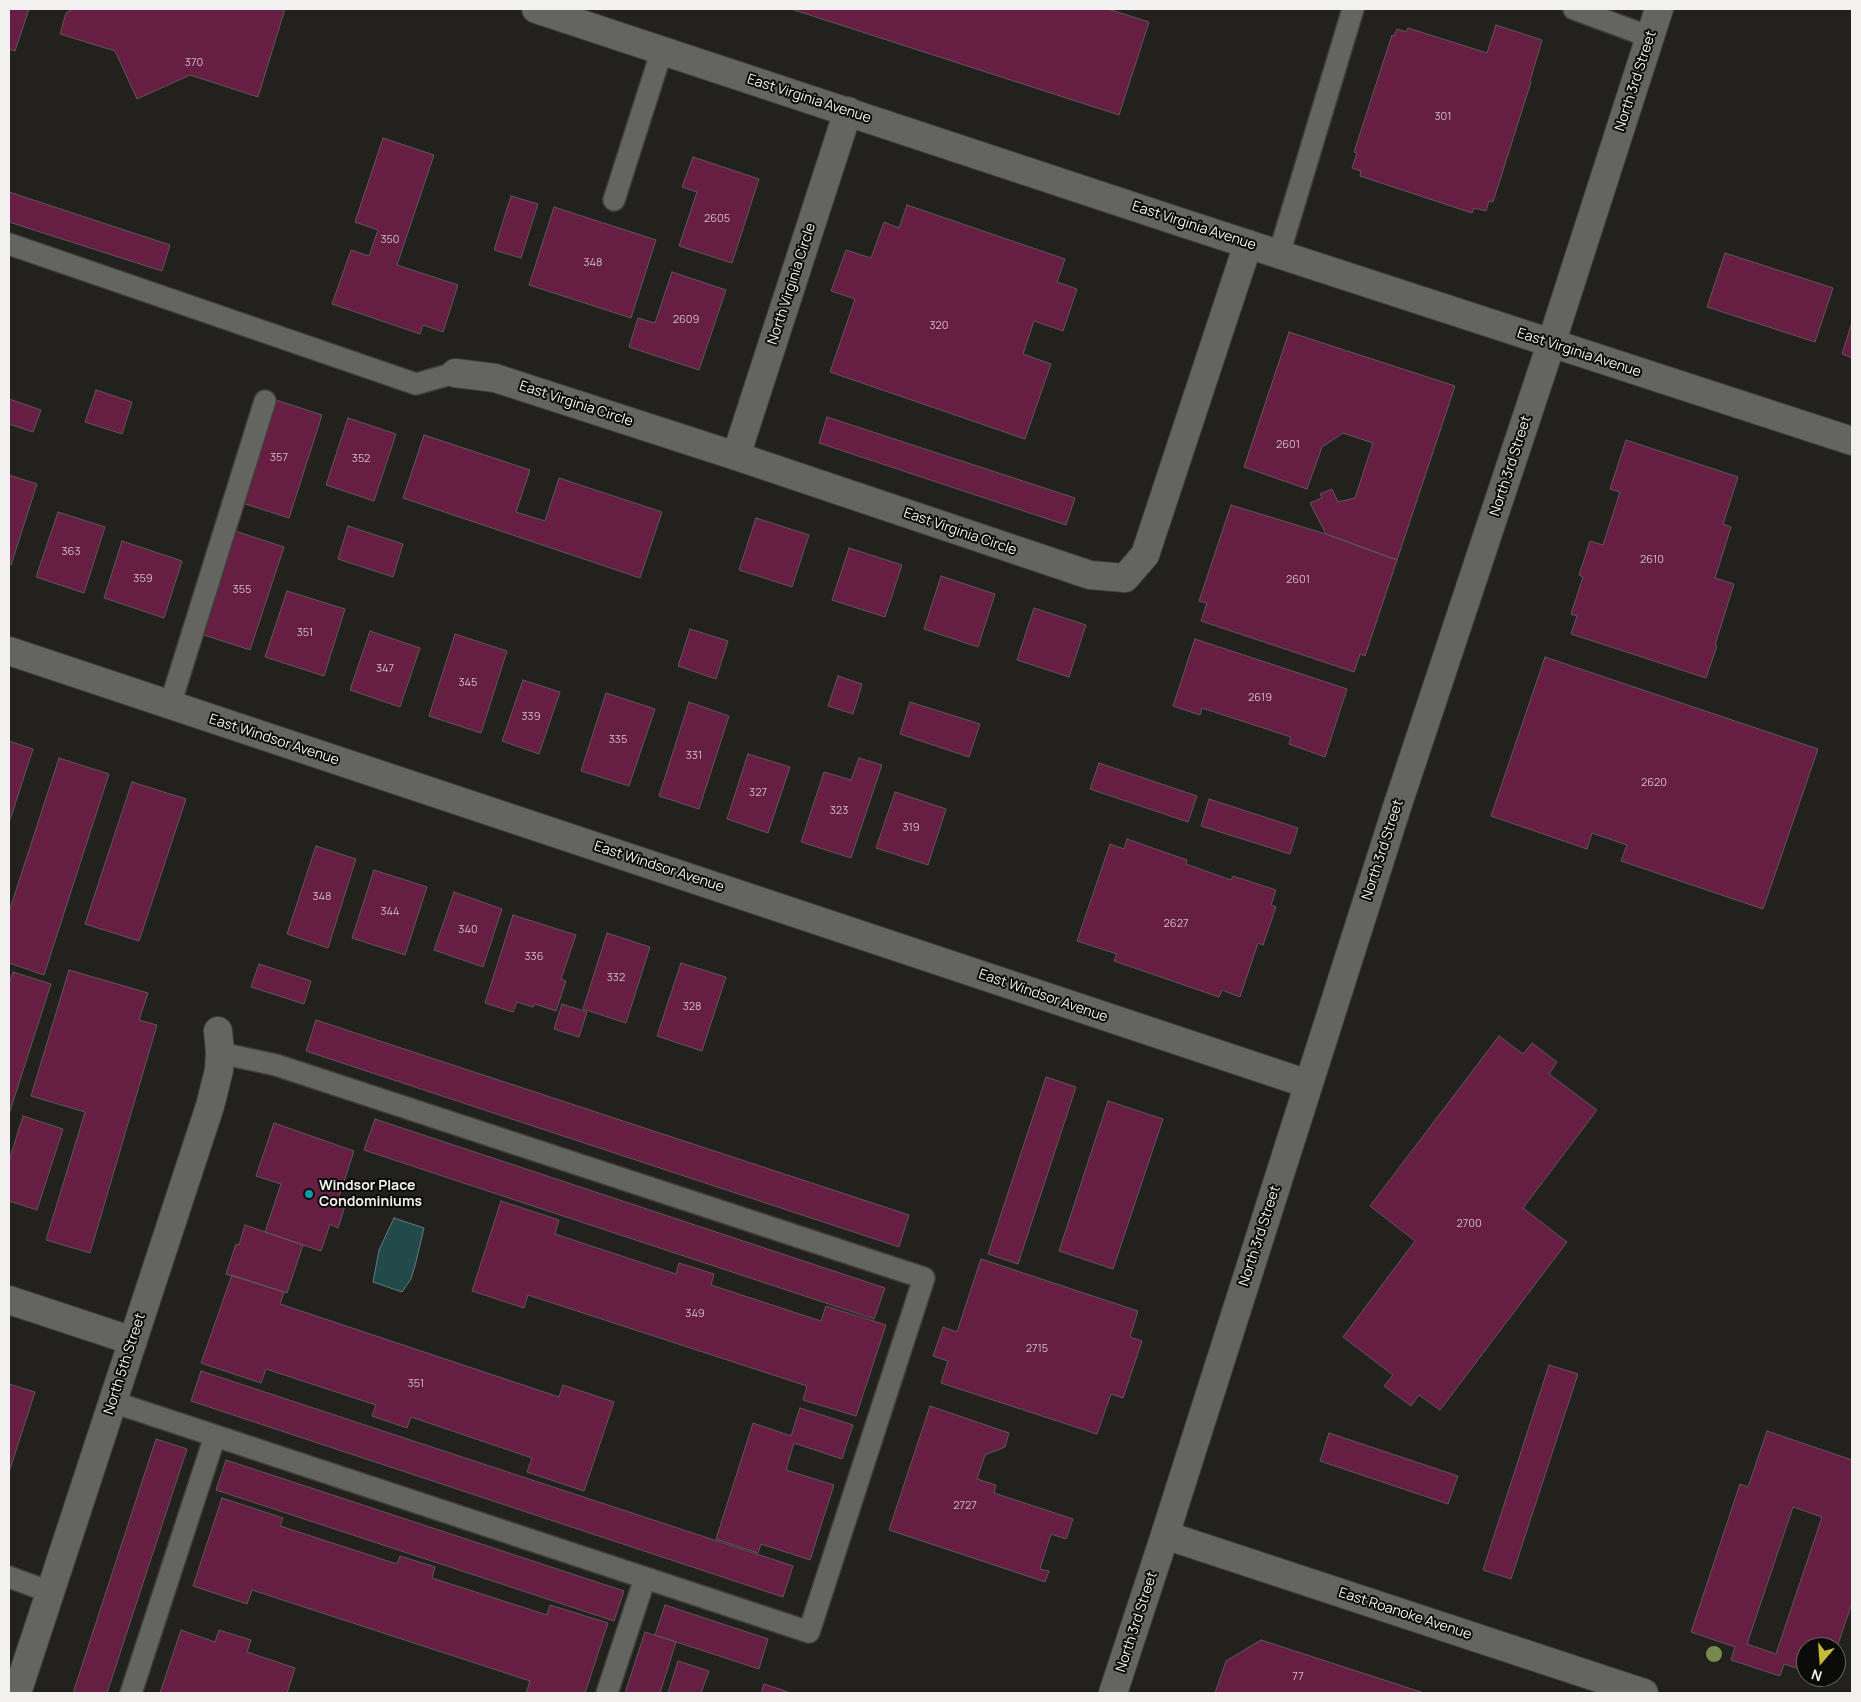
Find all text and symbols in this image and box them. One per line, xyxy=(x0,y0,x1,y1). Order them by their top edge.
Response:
street label: North 3rd Street xyxy=(1612,29,1660,133)
house number: 370 xyxy=(185,56,203,70)
street label: East Virginia Avenue xyxy=(745,71,873,127)
house number: 301 xyxy=(1434,110,1452,124)
street label: East Virginia Avenue xyxy=(1130,198,1258,254)
house number: 2605 xyxy=(704,212,730,226)
street label: North Virginia Circle xyxy=(764,221,820,347)
house number: 350 xyxy=(380,233,400,247)
house number: 348 xyxy=(584,256,602,270)
house number: 2609 xyxy=(673,313,699,327)
house number: 320 xyxy=(929,319,949,333)
street label: East Virginia Avenue xyxy=(1515,325,1643,381)
street label: East Virginia Circle xyxy=(517,378,635,430)
street label: North 3rd Street xyxy=(1487,414,1535,518)
house number: 2601 xyxy=(1276,438,1300,452)
house number: 357 xyxy=(270,451,288,465)
house number: 352 xyxy=(352,452,370,466)
street label: East Virginia Circle xyxy=(901,505,1019,559)
house number: 363 xyxy=(62,545,80,559)
house number: 2610 xyxy=(1640,553,1664,567)
house number: 359 xyxy=(133,572,153,586)
house number: 2601 xyxy=(1286,573,1310,587)
house number: 355 xyxy=(233,583,251,597)
house number: 351 xyxy=(297,626,313,640)
house number: 347 xyxy=(376,662,394,676)
house number: 345 xyxy=(459,676,477,690)
house number: 2619 xyxy=(1248,691,1272,705)
house number: 339 xyxy=(522,710,540,724)
street label: East Windsor Avenue xyxy=(207,711,341,769)
house number: 335 xyxy=(609,733,627,747)
house number: 331 xyxy=(686,749,702,763)
house number: 2620 xyxy=(1641,776,1667,790)
house number: 327 xyxy=(749,786,767,800)
street label: North 3rd Street xyxy=(1359,798,1407,902)
house number: 323 xyxy=(830,804,848,818)
house number: 319 xyxy=(902,821,920,835)
street label: East Windsor Avenue xyxy=(592,838,726,896)
house number: 348 xyxy=(313,890,331,904)
house number: 344 xyxy=(380,905,400,919)
house number: 2627 xyxy=(1164,917,1188,931)
house number: 340 xyxy=(458,923,478,937)
house number: 336 xyxy=(525,950,543,964)
street label: East Windsor Avenue xyxy=(976,966,1110,1026)
house number: 332 xyxy=(607,971,625,985)
house number: 328 xyxy=(683,1000,701,1014)
place label: Windsor Place Condominiums xyxy=(319,1178,422,1210)
street label: North 3rd Street xyxy=(1236,1184,1284,1288)
marker: Windsor Place Condominiums xyxy=(303,1188,315,1200)
house number: 2700 xyxy=(1456,1217,1482,1231)
house number: 349 xyxy=(685,1307,705,1321)
street label: North 5th Street xyxy=(101,1311,149,1417)
house number: 2715 xyxy=(1026,1342,1048,1356)
house number: 351 xyxy=(408,1377,424,1391)
house number: 2727 xyxy=(953,1499,977,1513)
street label: North 3rd Street xyxy=(1113,1570,1161,1674)
street label: East Roanoke Avenue xyxy=(1336,1585,1474,1643)
north arrow xyxy=(1796,1637,1846,1687)
text: N xyxy=(1809,1665,1824,1686)
house number: 77 xyxy=(1292,1670,1304,1684)

